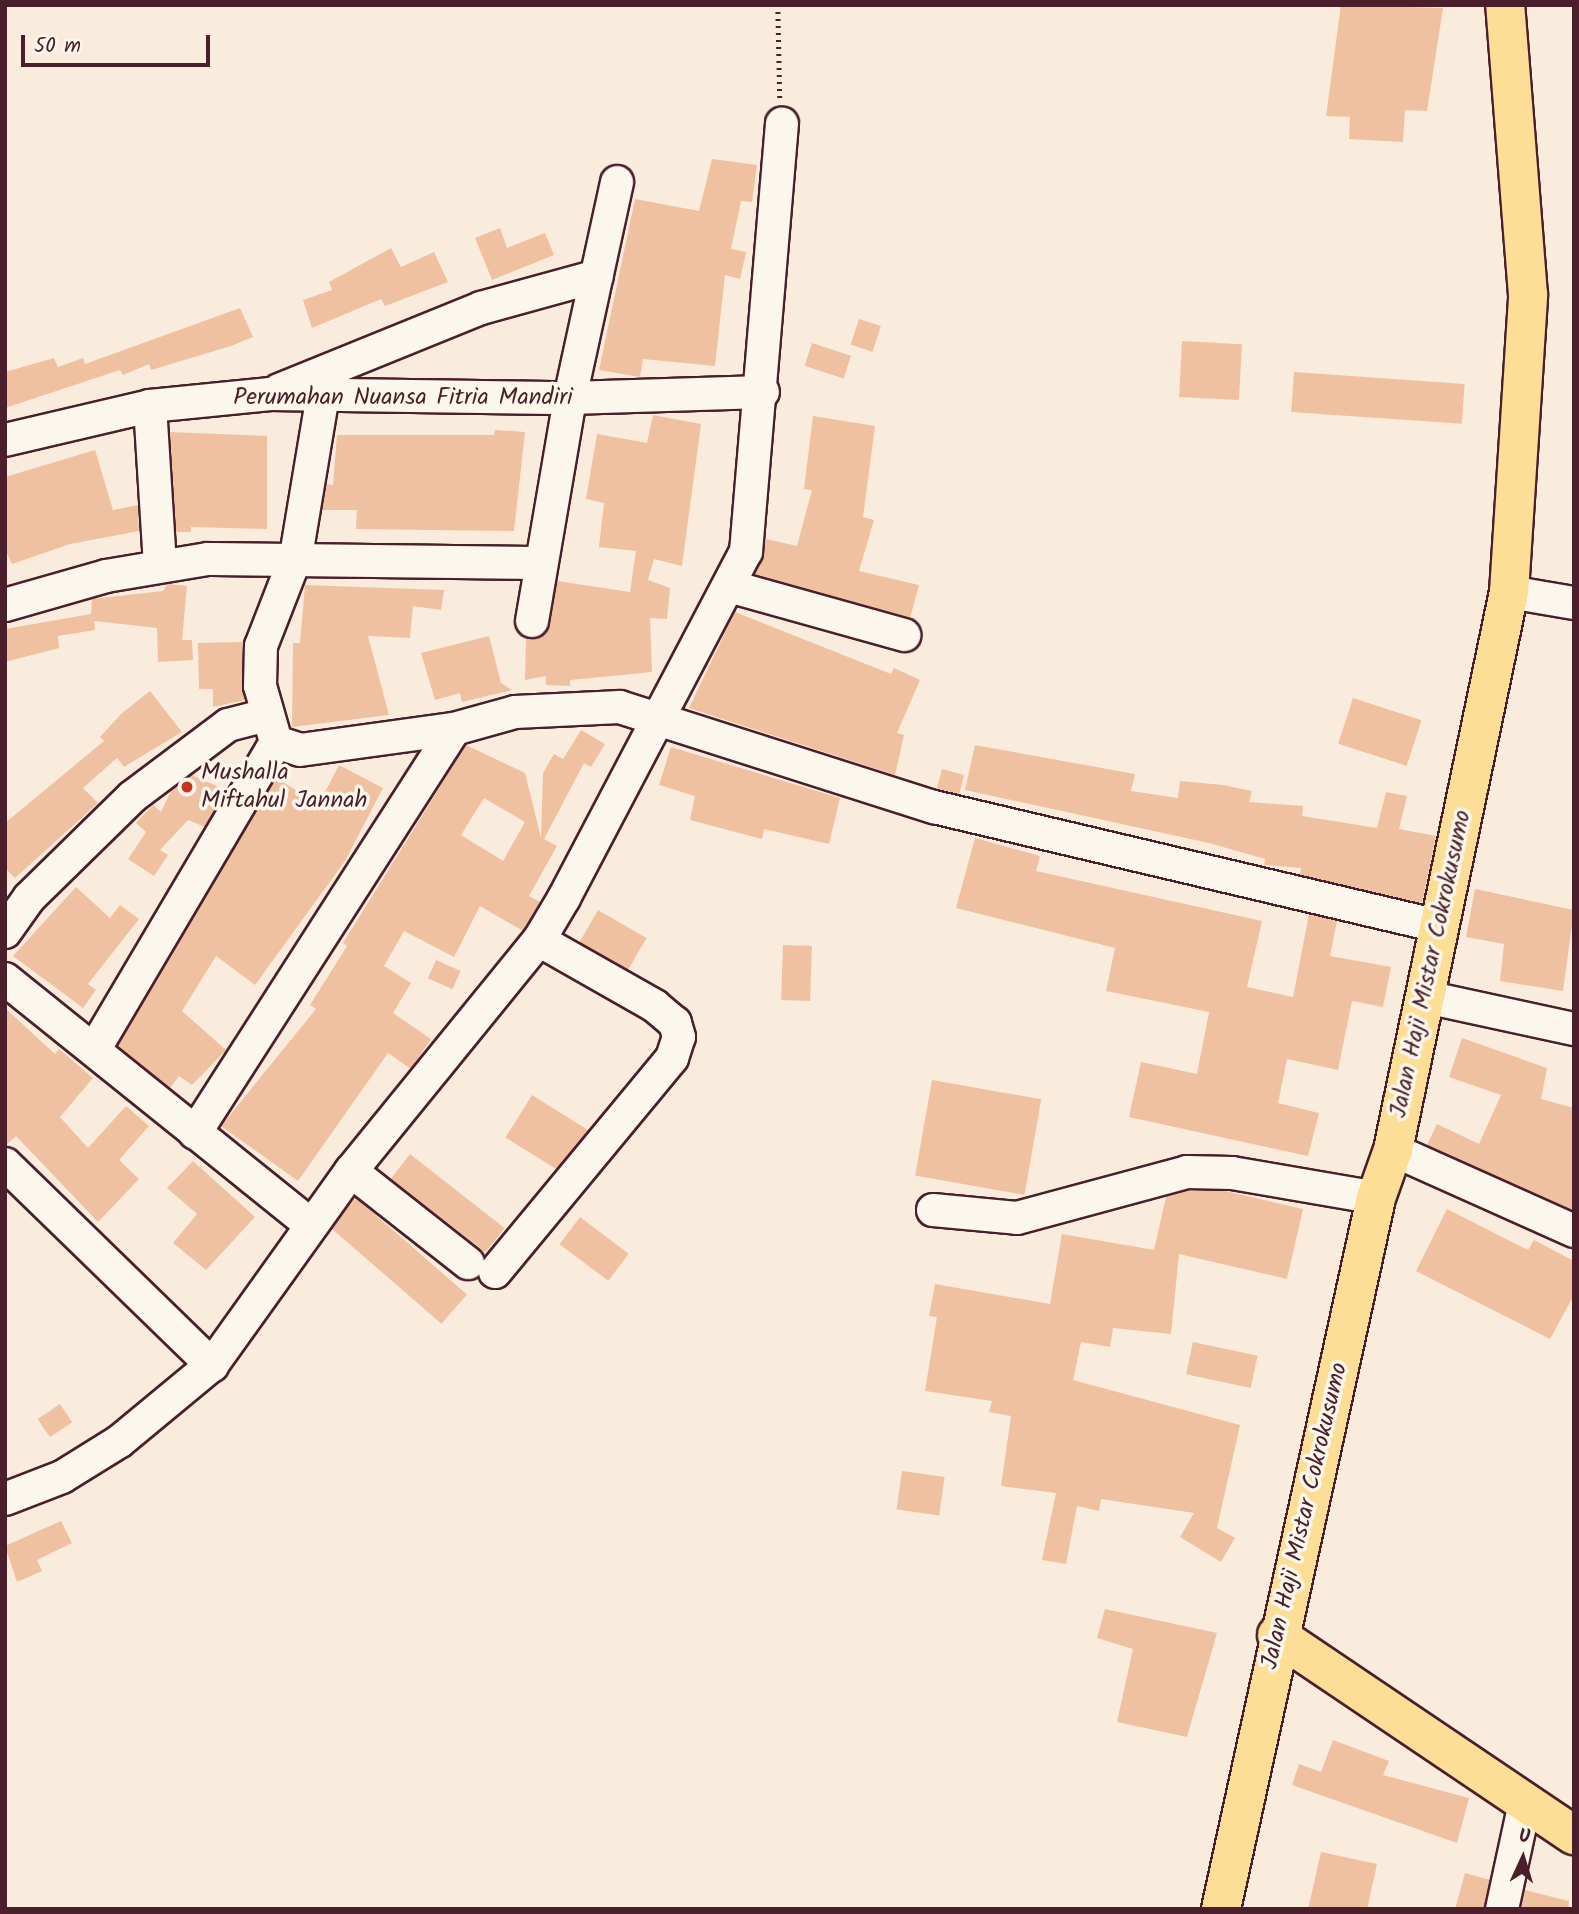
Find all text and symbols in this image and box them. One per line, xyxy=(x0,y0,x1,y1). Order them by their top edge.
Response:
scale bar xyxy=(24,21,214,65)
text: 50 m xyxy=(34,30,81,63)
street label: Perumahan Nuansa Fitria Mandiri xyxy=(233,384,573,412)
place label: Mushalla Miftahul Jannah xyxy=(201,759,367,815)
marker: Mushalla Miftahul Jannah xyxy=(179,779,195,795)
street label: Jalan Haji Mistar Cokrokusumo xyxy=(1384,808,1478,1120)
street label: Jalan Haji Mistar Cokrokusumo xyxy=(1256,1360,1354,1672)
text: U xyxy=(1518,1822,1531,1852)
north arrow xyxy=(1488,1823,1558,1893)

